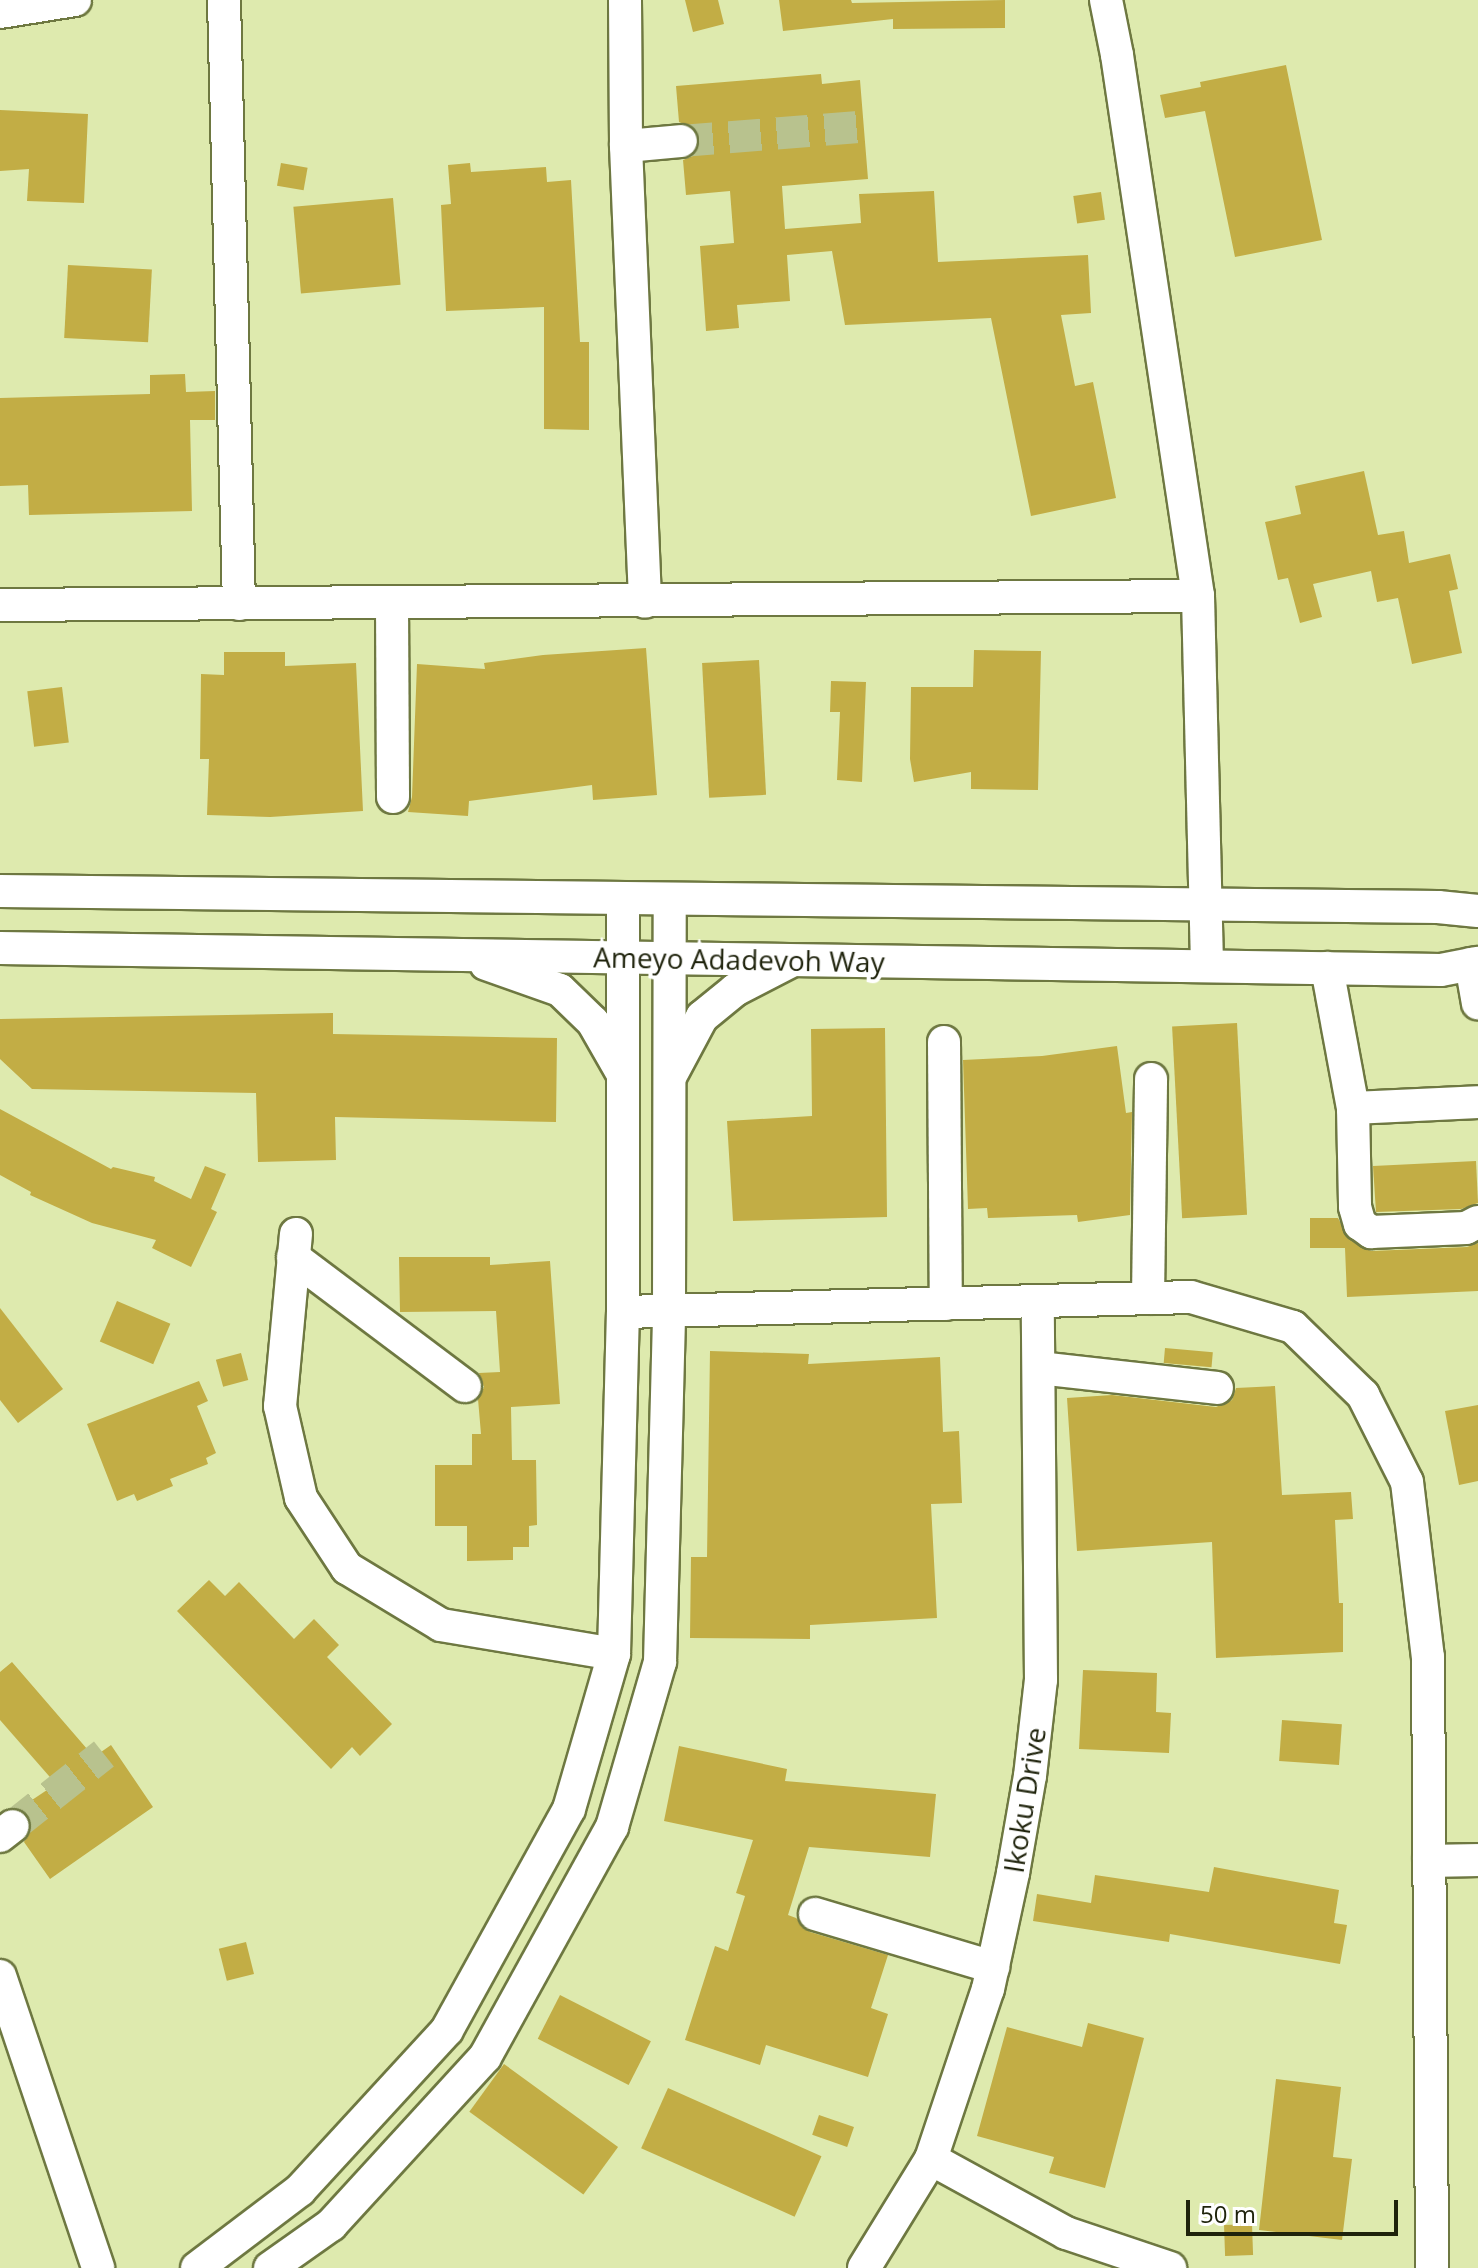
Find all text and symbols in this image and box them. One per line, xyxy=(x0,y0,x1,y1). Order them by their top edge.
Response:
street label: Ameyo Adadevoh Way xyxy=(593,940,885,978)
street label: Ikoku Drive xyxy=(996,1725,1052,1875)
scale bar xyxy=(1190,2184,1402,2234)
text: 50 m xyxy=(1200,2197,1256,2230)

